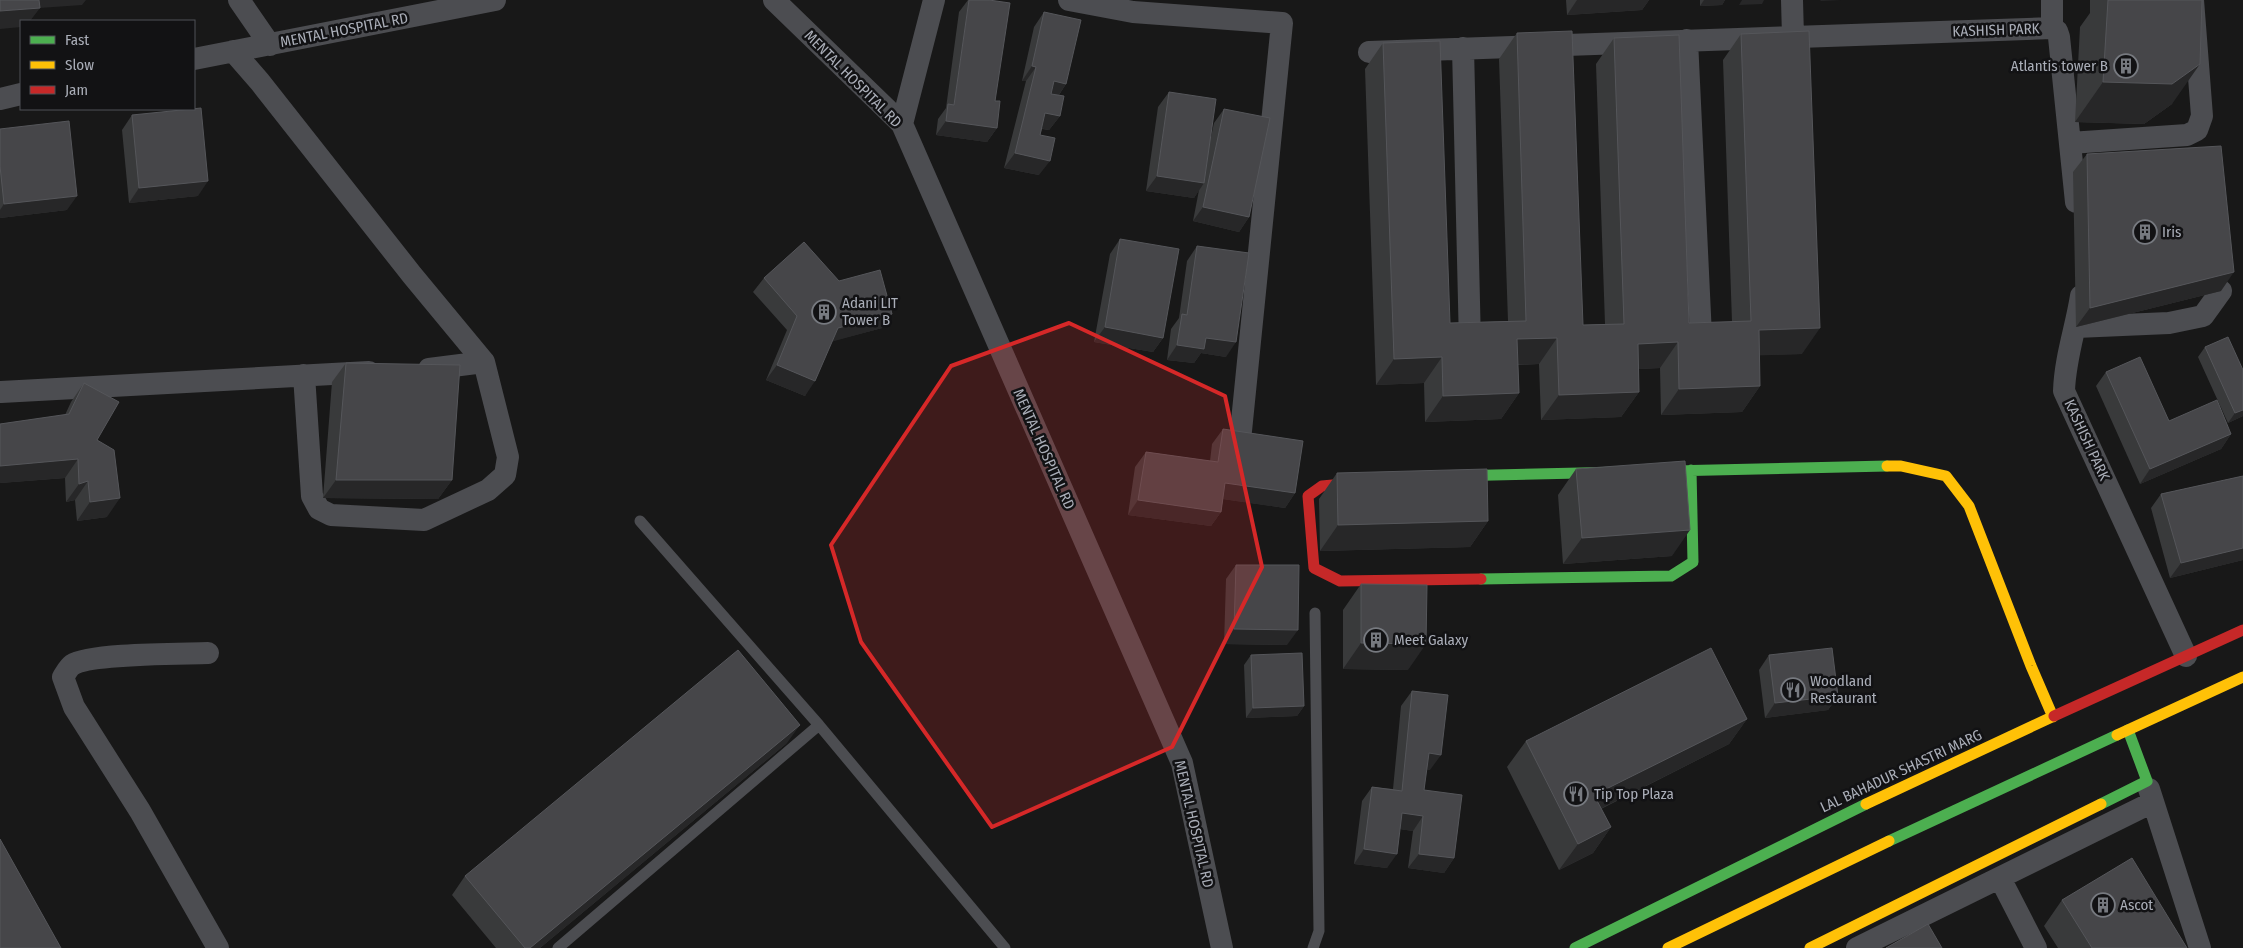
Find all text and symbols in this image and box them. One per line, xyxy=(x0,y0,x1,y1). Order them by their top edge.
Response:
street label: MENTAL HOSPITAL RD xyxy=(279,9,409,51)
street label: KASHISH PARK xyxy=(1952,19,2040,41)
legend xyxy=(20,20,195,110)
street label: MENTAL HOSPITAL RD xyxy=(801,27,905,131)
text: Fast xyxy=(65,31,89,49)
building icon: Atlantis tower B xyxy=(2113,53,2139,79)
text: Slow xyxy=(65,56,94,74)
place label: Atlantis tower B xyxy=(2011,57,2108,75)
text: Jam xyxy=(65,81,88,99)
building icon: Iris xyxy=(2132,219,2158,245)
place label: Iris xyxy=(2162,223,2181,241)
place label: Adani LIT Tower B xyxy=(842,294,898,329)
building icon: Adani LIT Tower B xyxy=(811,299,837,325)
street label: MENTAL HOSPITAL RD xyxy=(1009,386,1079,512)
street label: KASHISH PARK xyxy=(2060,397,2114,483)
building icon: Meet Galaxy xyxy=(1363,627,1389,653)
place label: Meet Galaxy xyxy=(1394,631,1469,649)
place label: Woodland Restaurant xyxy=(1810,672,1877,707)
restaurant icon: Woodland Restaurant xyxy=(1780,677,1806,703)
street label: LAL BAHADUR SHASTRI MARG xyxy=(1817,726,1985,816)
street label: MENTAL HOSPITAL RD xyxy=(1171,759,1217,889)
restaurant icon: Tip Top Plaza xyxy=(1563,781,1589,807)
place label: Tip Top Plaza xyxy=(1594,785,1674,803)
building icon: Ascot xyxy=(2090,892,2116,918)
place label: Ascot xyxy=(2120,896,2153,914)

